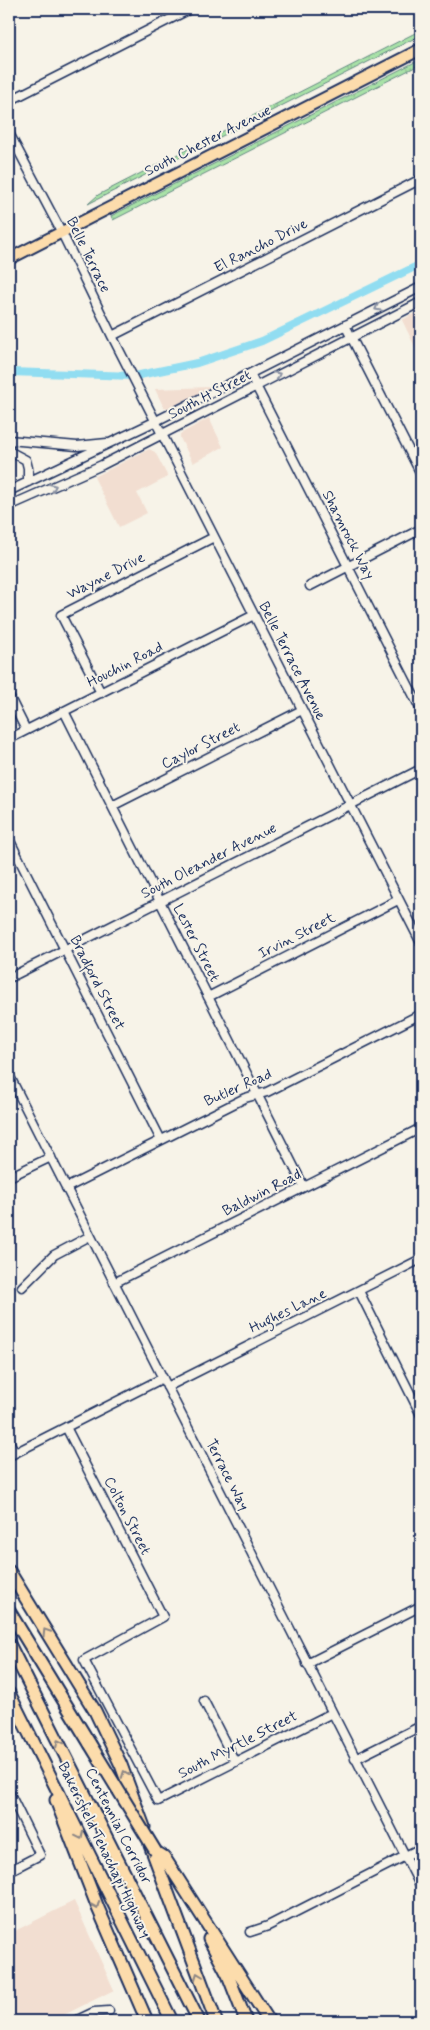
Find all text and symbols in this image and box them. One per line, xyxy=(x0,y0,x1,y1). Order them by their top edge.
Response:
street label: South Chester Avenue xyxy=(141,100,275,182)
street label: Belle Terrace xyxy=(61,214,115,296)
street label: El Rancho Drive xyxy=(211,214,311,278)
one-way arrow xyxy=(374,302,383,312)
street label: South H Street xyxy=(165,365,255,425)
one-way arrow xyxy=(272,371,281,382)
one-way arrow xyxy=(48,482,57,493)
street label: Shamrock Way xyxy=(317,487,379,583)
street label: Wayne Drive xyxy=(64,548,148,604)
street label: Belle Terrace Avenue xyxy=(253,598,331,724)
street label: Houchin Road xyxy=(84,637,166,693)
street label: Caylor Street xyxy=(158,717,244,774)
street label: South Oleander Avenue xyxy=(138,818,280,904)
street label: Lester Street xyxy=(168,901,224,986)
street label: Irvin Street xyxy=(255,908,339,964)
street label: Bradford Street xyxy=(63,932,129,1035)
street label: Butler Road xyxy=(201,1064,275,1112)
street label: Baldwin Road xyxy=(219,1165,305,1221)
street label: Hughes Lane xyxy=(246,1284,330,1339)
street label: Terrace Way xyxy=(200,1436,254,1514)
street label: Colton Street xyxy=(99,1473,155,1559)
one-way arrow xyxy=(43,1628,53,1637)
street label: South Myrtle Street xyxy=(175,1706,301,1784)
one-way arrow xyxy=(55,1740,65,1749)
street label: Bakersfield Tehachapi Highway xyxy=(52,1759,155,1942)
street label: Centennial Corridor xyxy=(80,1764,156,1888)
one-way arrow xyxy=(120,1770,131,1779)
one-way arrow xyxy=(74,1831,84,1840)
one-way arrow xyxy=(90,1900,101,1909)
one-way arrow xyxy=(194,1972,204,1981)

